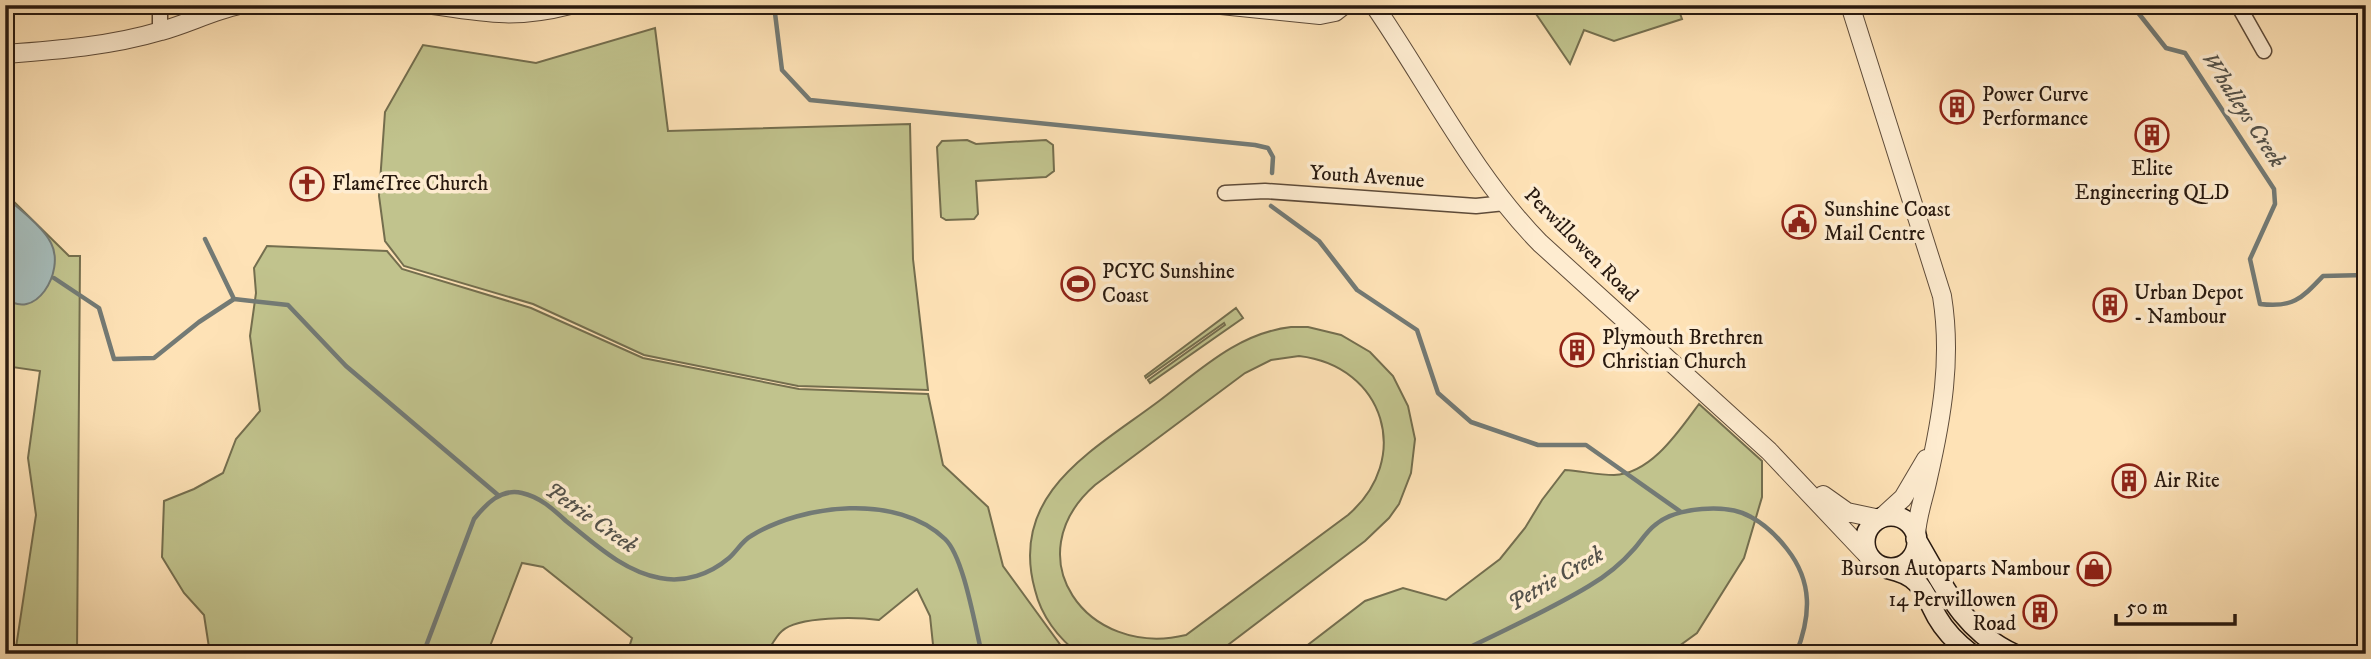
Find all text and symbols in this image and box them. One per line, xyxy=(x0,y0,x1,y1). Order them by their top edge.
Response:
water label: Whalleys Creek xyxy=(2195,47,2291,174)
place label: Power Curve Performance xyxy=(1982,82,2089,132)
building icon: Power Curve Performance xyxy=(1938,88,1976,126)
building icon: Elite Engineering QLD xyxy=(2133,116,2171,154)
place label: Elite Engineering QLD xyxy=(2075,156,2229,206)
street label: Youth Avenue xyxy=(1309,160,1426,194)
church icon: FlameTree Church xyxy=(288,165,326,203)
place label: FlameTree Church xyxy=(332,171,488,197)
street label: Perwillowen Road xyxy=(1518,182,1644,308)
place label: Sunshine Coast Mail Centre xyxy=(1824,197,1951,247)
public building icon: Sunshine Coast Mail Centre xyxy=(1780,203,1818,241)
place label: PCYC Sunshine Coast xyxy=(1102,259,1235,309)
sports icon: PCYC Sunshine Coast xyxy=(1059,265,1097,303)
place label: Urban Depot - Nambour xyxy=(2134,280,2244,330)
building icon: Urban Depot - Nambour xyxy=(2091,286,2129,324)
place label: Plymouth Brethren Christian Church xyxy=(1602,325,1763,375)
building icon: Plymouth Brethren Christian Church xyxy=(1558,331,1596,369)
building icon: Air Rite xyxy=(2110,462,2148,500)
place label: Air Rite xyxy=(2154,468,2220,494)
water label: Petrie Creek xyxy=(539,476,643,561)
water label: Petrie Creek xyxy=(1503,540,1610,618)
shop icon: Burson Autoparts Nambour xyxy=(2075,550,2113,588)
place label: Burson Autoparts Nambour xyxy=(1841,556,2070,582)
scale bar xyxy=(2116,582,2234,626)
place label: 14 Perwillowen Road xyxy=(1888,587,2017,637)
building icon: 14 Perwillowen Road xyxy=(2021,593,2059,631)
text: 50 m xyxy=(2126,595,2168,621)

